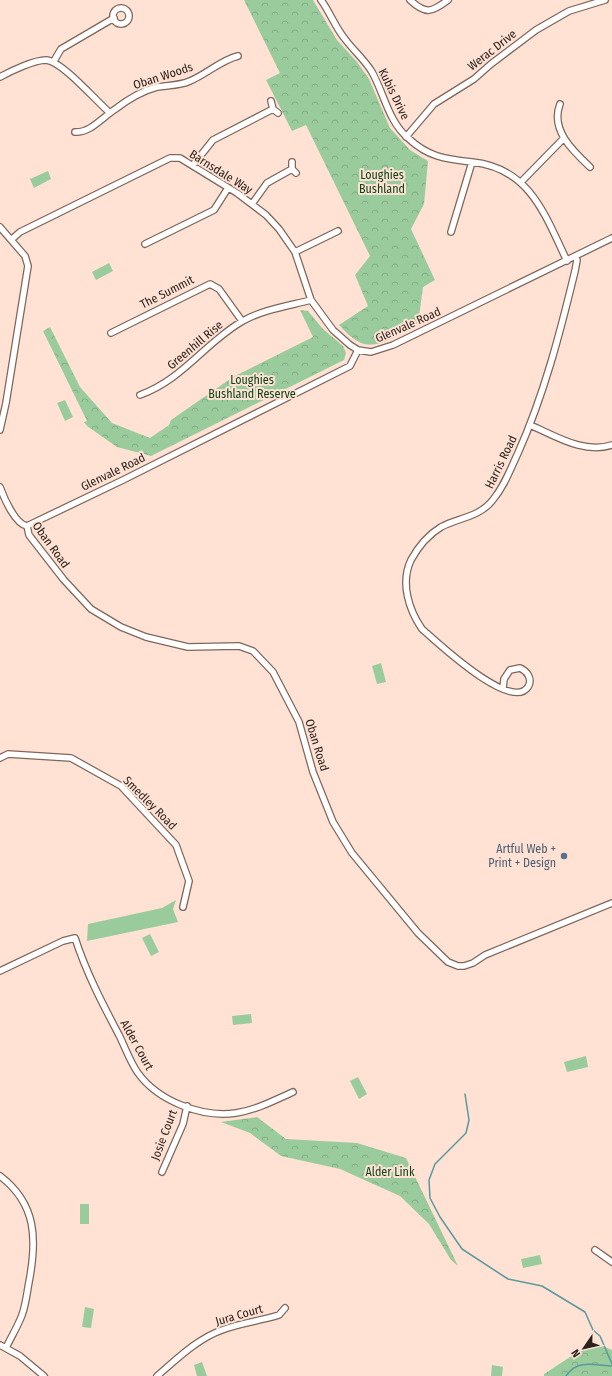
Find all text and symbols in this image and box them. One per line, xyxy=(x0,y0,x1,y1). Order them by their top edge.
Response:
street label: Werac Drive xyxy=(465,27,519,73)
street label: Oban Woods xyxy=(131,60,195,92)
street label: Kubis Drive xyxy=(376,66,412,122)
street label: Barnsdale Way xyxy=(187,147,256,197)
park label: Loughies Bushland xyxy=(359,168,405,196)
street label: The Summit xyxy=(138,273,196,311)
street label: Glenvale Road xyxy=(373,304,443,346)
street label: Greenhill Rise xyxy=(164,318,226,372)
park label: Loughies Bushland Reserve xyxy=(208,373,296,401)
street label: Harris Road xyxy=(482,433,520,491)
street label: Glenvale Road xyxy=(79,450,147,494)
street label: Oban Road xyxy=(30,519,72,571)
street label: Oban Road xyxy=(302,717,332,773)
street label: Smedley Road xyxy=(120,773,180,833)
place label: Artful Web + Print + Design xyxy=(488,842,556,870)
marker: Artful Web + Print + Design xyxy=(559,851,569,861)
street label: Alder Court xyxy=(117,1017,157,1073)
street label: Josie Court xyxy=(148,1108,180,1162)
park label: Alder Link xyxy=(365,1165,415,1179)
street label: Jura Court xyxy=(214,1302,264,1328)
north arrow xyxy=(564,1328,604,1368)
text: N xyxy=(569,1347,583,1360)

